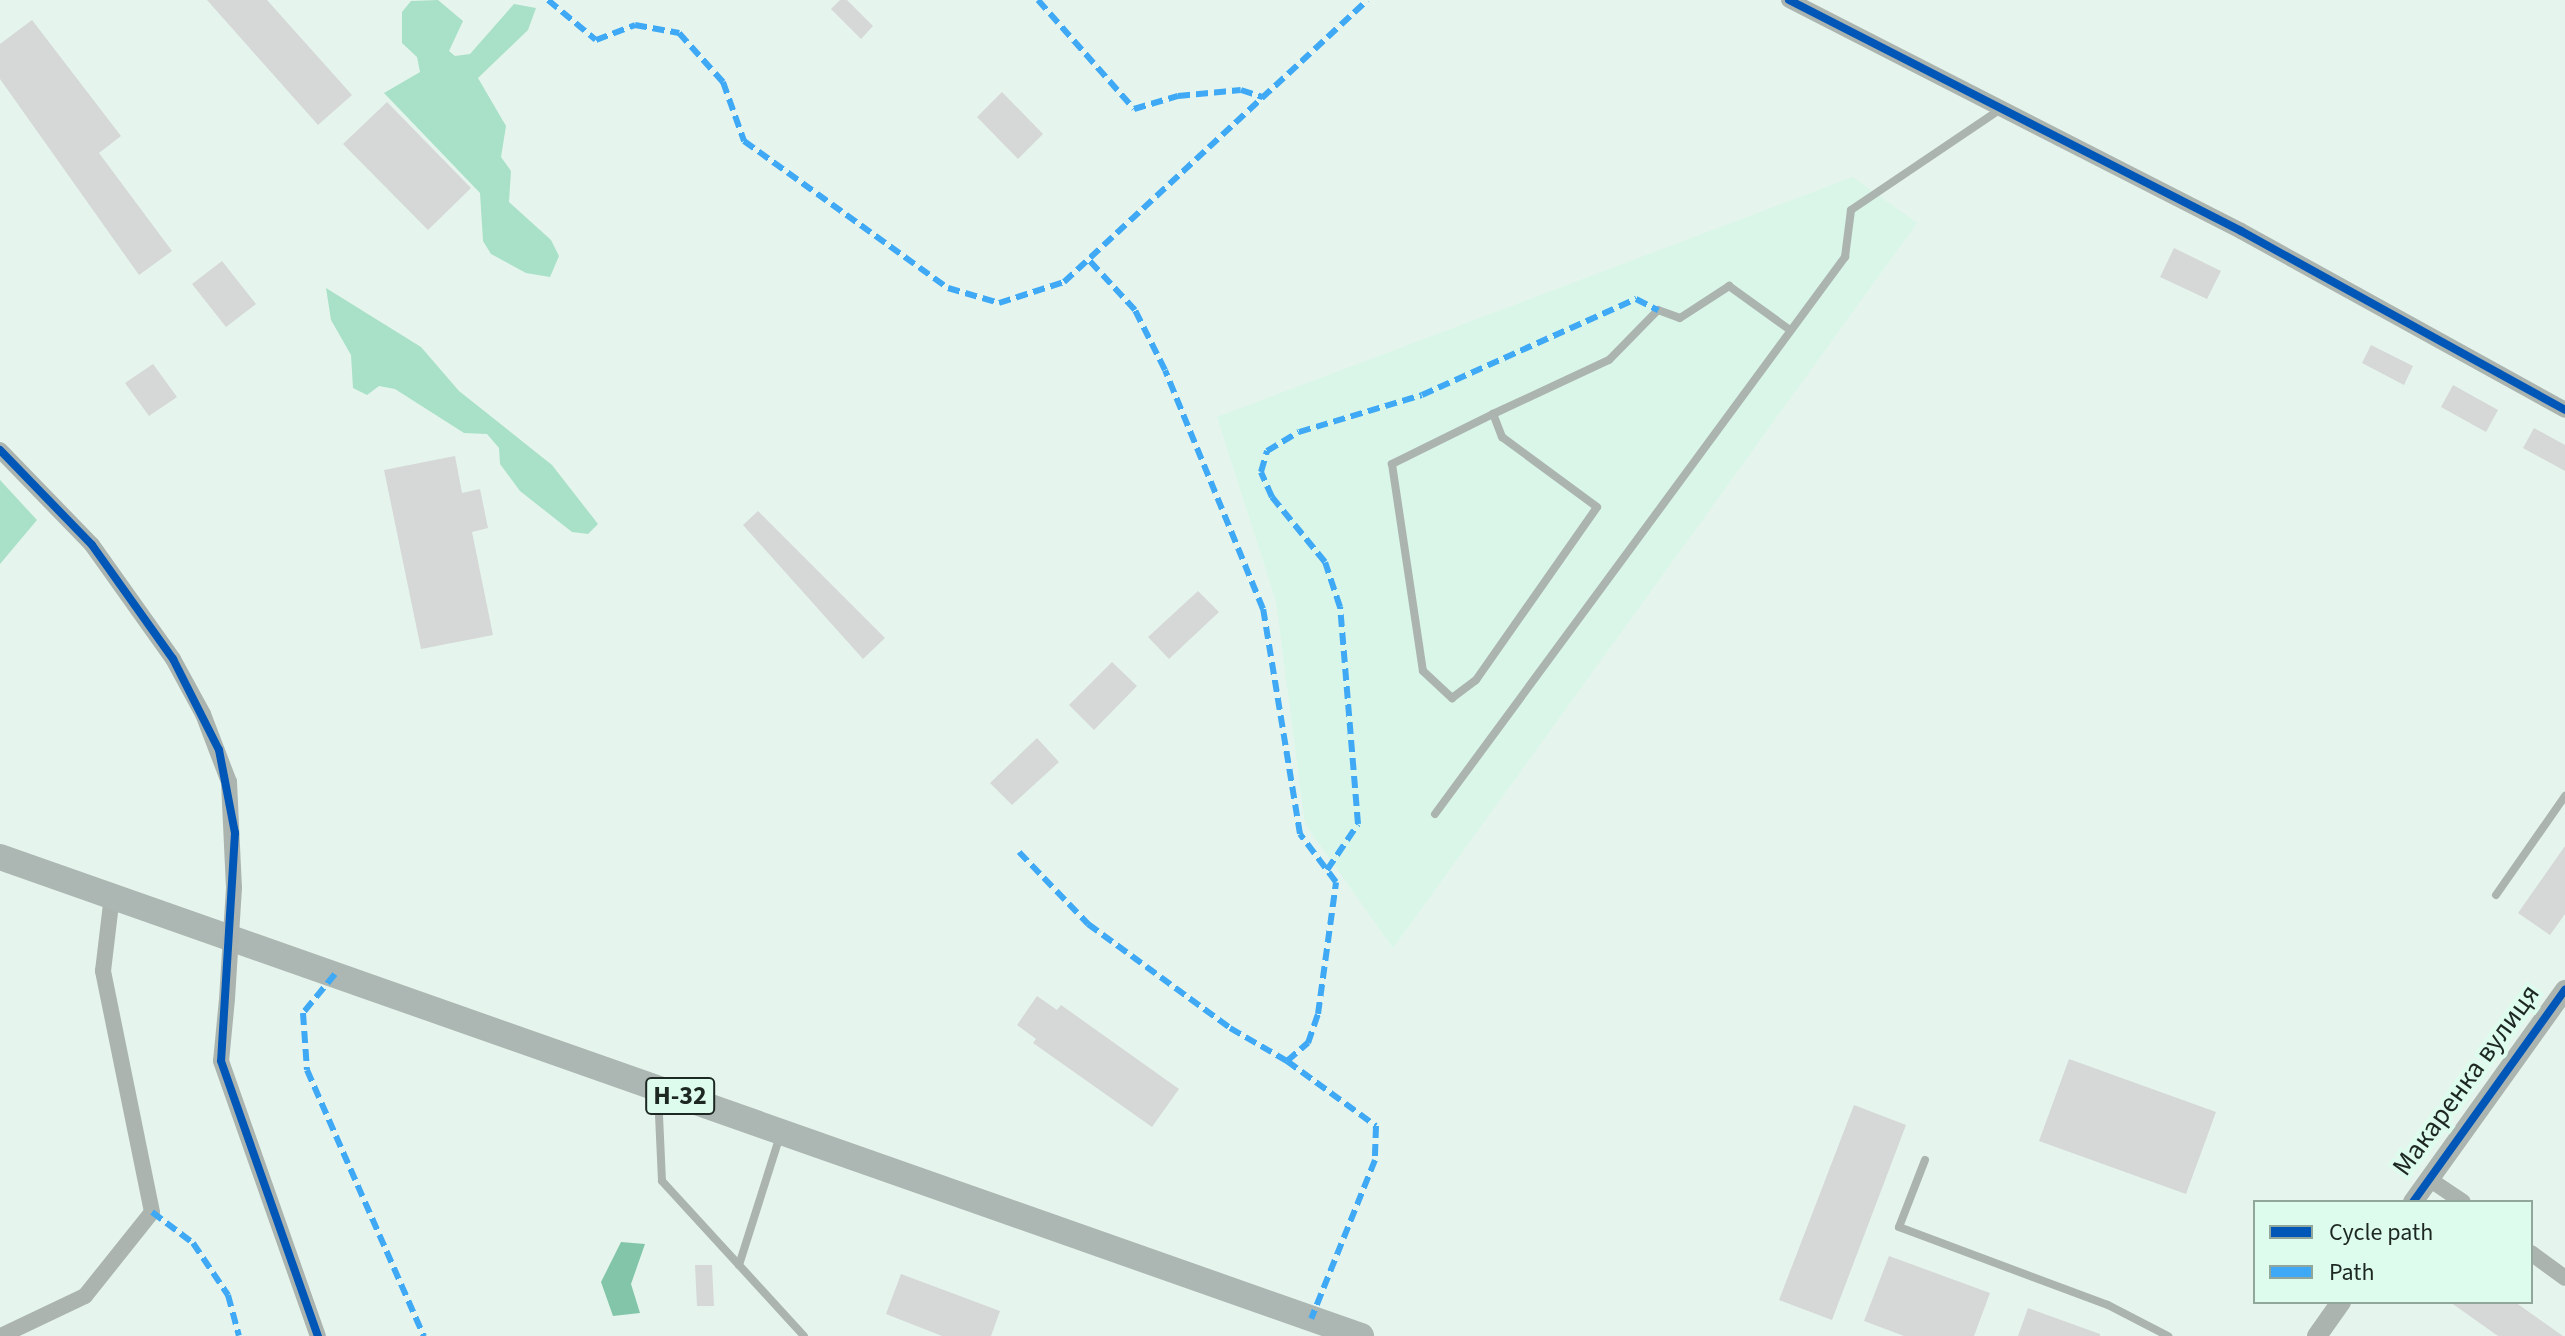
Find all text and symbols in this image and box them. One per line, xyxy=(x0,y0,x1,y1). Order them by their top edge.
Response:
street label: Макаренка вулиця xyxy=(2385,978,2547,1182)
road number: Н-32 xyxy=(644,1074,716,1118)
legend xyxy=(2253,1200,2533,1304)
text: Cycle path xyxy=(2329,1215,2433,1250)
text: Path xyxy=(2329,1255,2375,1290)

